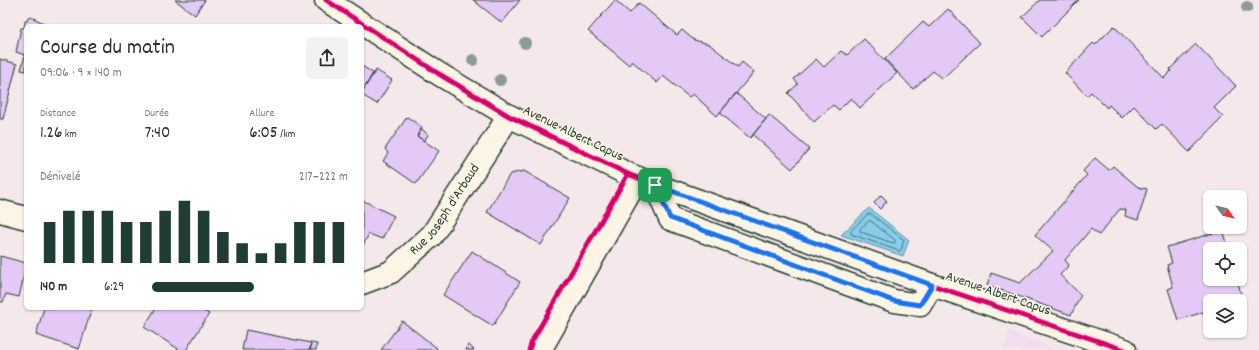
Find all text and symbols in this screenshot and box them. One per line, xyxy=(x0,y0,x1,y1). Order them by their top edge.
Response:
text: Course du matin xyxy=(40,33,175,64)
button: share xyxy=(306,37,348,79)
text: 09:06 · 9 × 140 m xyxy=(40,64,122,83)
street label: Avenue Albert Capus xyxy=(519,101,627,167)
text: Distance xyxy=(40,106,76,122)
text: Durée xyxy=(145,106,169,122)
text: Allure xyxy=(249,106,274,122)
text: 1.26 xyxy=(40,122,62,146)
text: 7:40 xyxy=(145,122,170,146)
text: 6:05 xyxy=(249,122,278,146)
text: km xyxy=(62,127,77,143)
text: /km xyxy=(278,127,295,143)
street label: Rue Joseph d'Arbaud xyxy=(405,160,485,260)
text: Dénivelé xyxy=(40,168,81,187)
text: 217–222 m xyxy=(299,168,348,187)
pin xyxy=(638,168,672,202)
icon: arrive xyxy=(644,174,666,196)
north arrow xyxy=(1203,190,1247,234)
map controls xyxy=(1203,190,1247,338)
button: locate xyxy=(1203,242,1247,286)
street label: Avenue Albert Capus xyxy=(943,267,1053,321)
text: 140 m xyxy=(40,278,67,297)
text: 6:29 xyxy=(104,278,124,297)
button: layers xyxy=(1203,294,1247,338)

